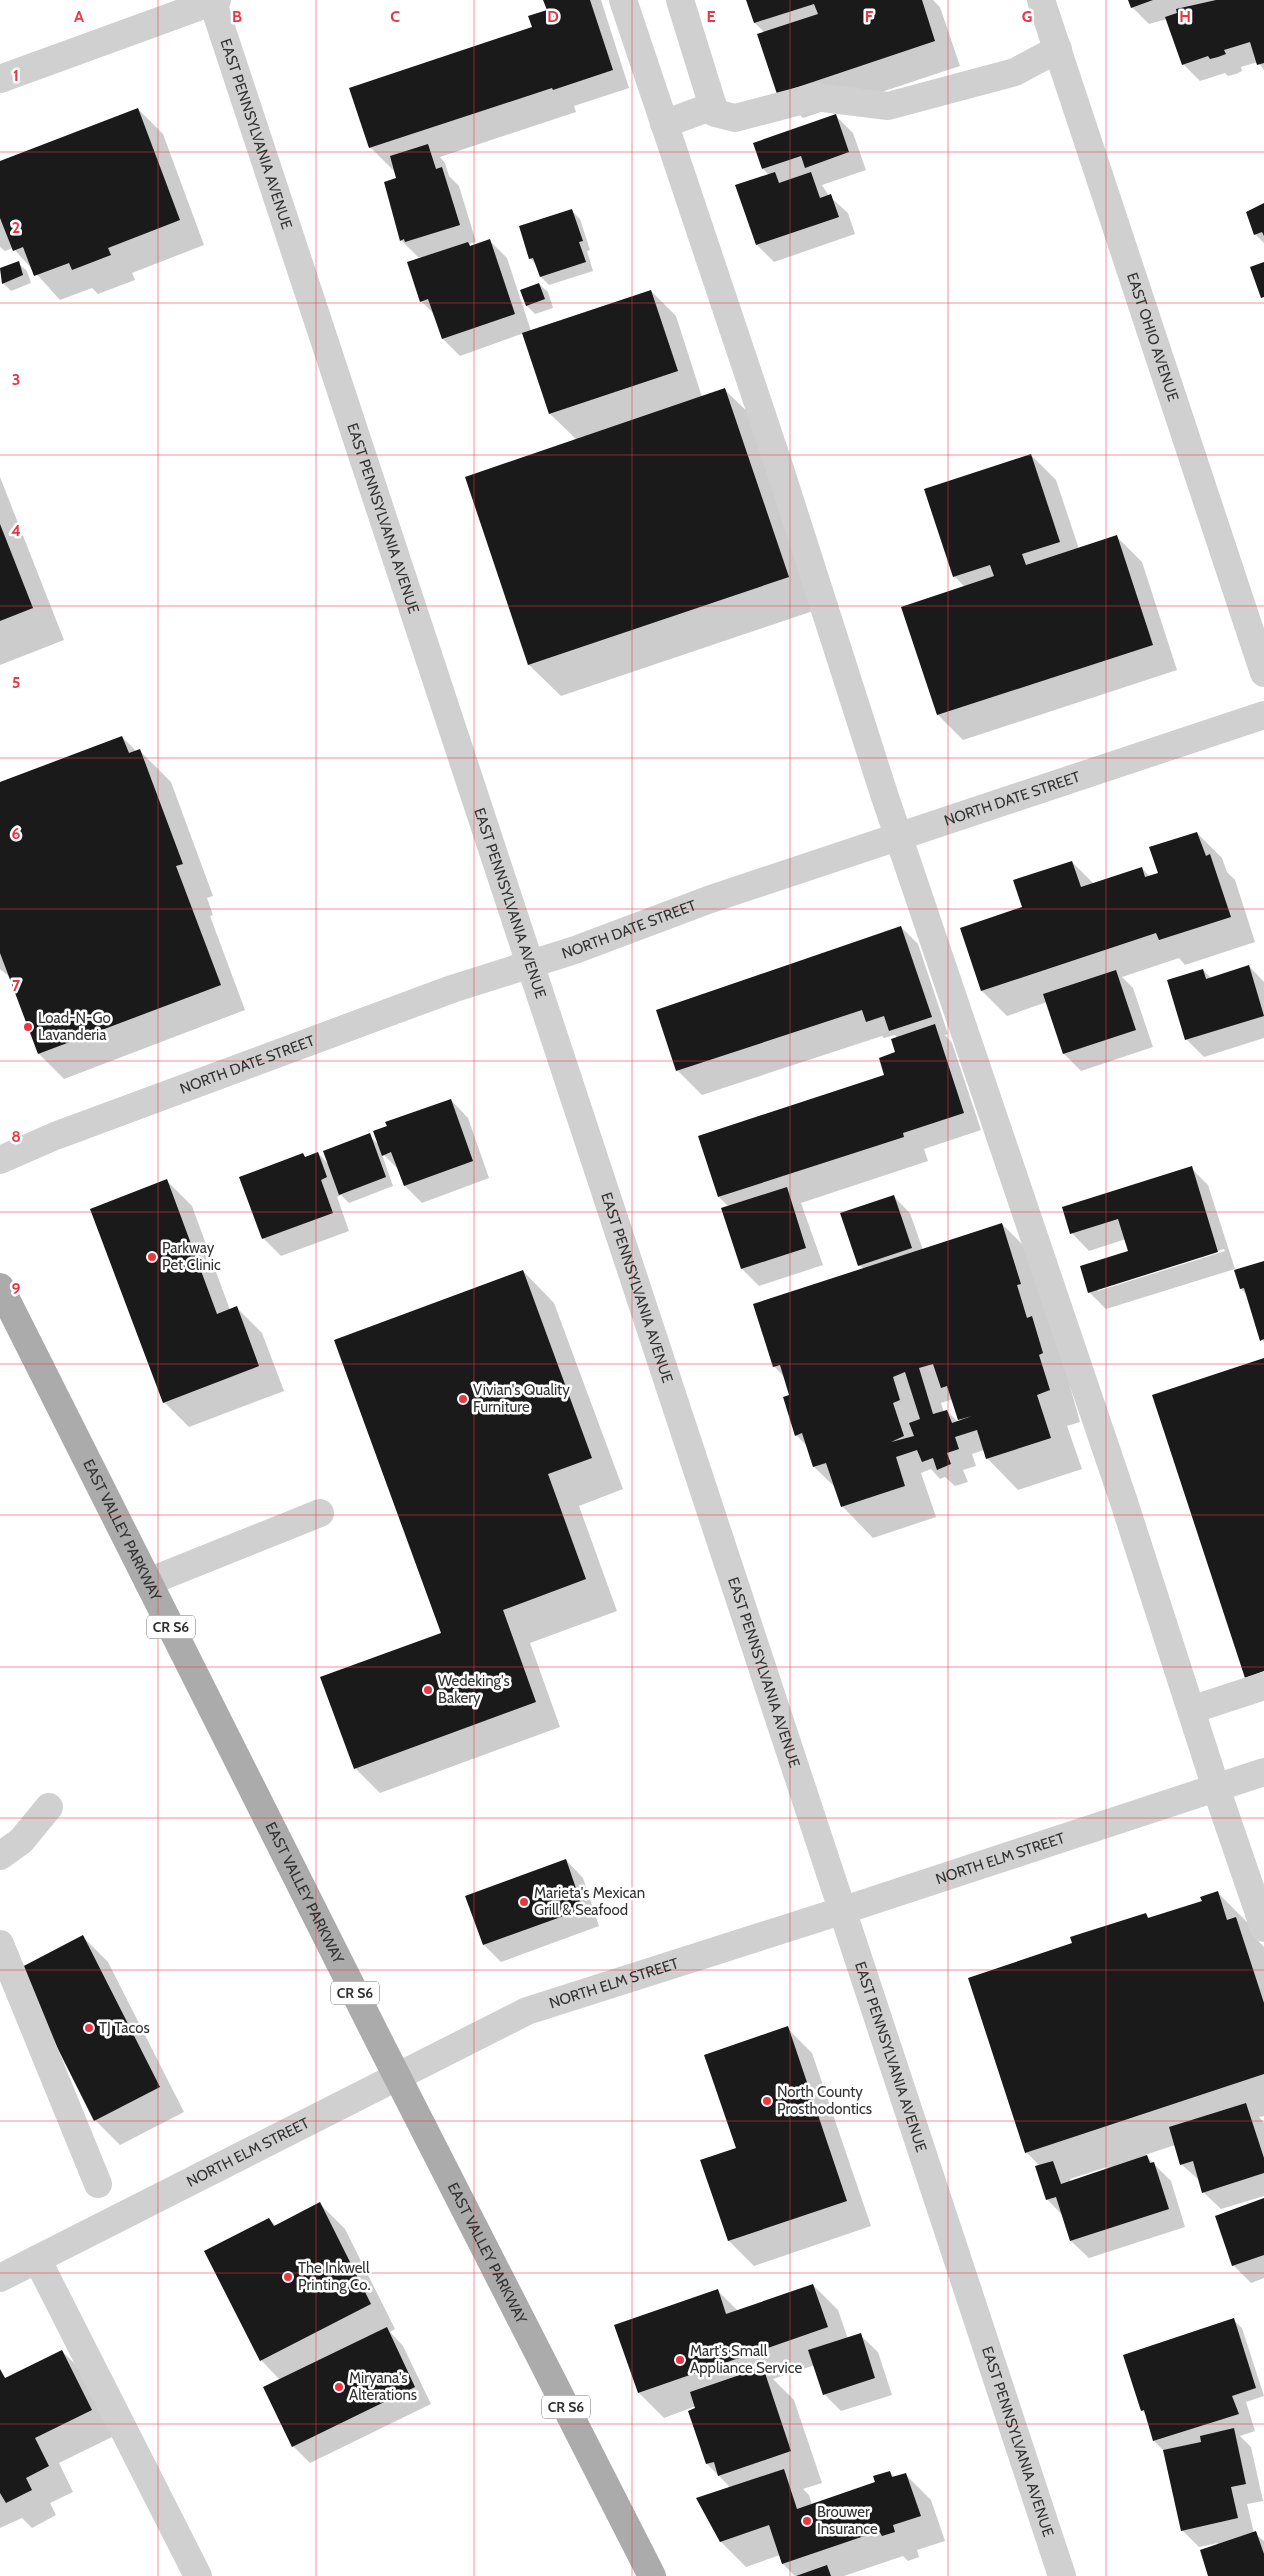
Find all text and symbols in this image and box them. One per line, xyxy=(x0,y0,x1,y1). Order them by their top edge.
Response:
text: A xyxy=(74,7,84,26)
text: B xyxy=(232,7,242,26)
text: C xyxy=(390,7,400,26)
text: D xyxy=(547,7,559,26)
text: E xyxy=(706,7,716,26)
text: F xyxy=(865,7,874,26)
text: G xyxy=(1022,7,1032,26)
text: H xyxy=(1179,7,1191,26)
street label: EAST PENNSYLVANIA AVENUE xyxy=(216,36,296,231)
text: 1 xyxy=(13,66,19,85)
text: 2 xyxy=(12,218,20,237)
street label: EAST OHIO AVENUE xyxy=(1123,270,1182,404)
text: 3 xyxy=(12,370,20,389)
street label: EAST PENNSYLVANIA AVENUE xyxy=(343,421,423,616)
text: 4 xyxy=(11,521,21,540)
text: 5 xyxy=(12,673,20,692)
street label: NORTH DATE STREET xyxy=(942,768,1082,830)
street label: EAST PENNSYLVANIA AVENUE xyxy=(470,806,550,1001)
text: 6 xyxy=(12,824,21,843)
street label: NORTH DATE STREET xyxy=(559,896,699,963)
text: 7 xyxy=(12,976,21,995)
place label: Load-N-Go Lavanderia xyxy=(38,1009,111,1044)
marker: Load-N-Go Lavanderia xyxy=(22,1021,34,1033)
street label: NORTH DATE STREET xyxy=(177,1032,317,1098)
text: 8 xyxy=(11,1127,21,1146)
street label: EAST PENNSYLVANIA AVENUE xyxy=(597,1190,677,1385)
place label: Parkway Pet Clinic xyxy=(162,1239,221,1274)
marker: Parkway Pet Clinic xyxy=(146,1251,158,1263)
text: 9 xyxy=(12,1279,21,1298)
place label: Vivian's Quality Furniture xyxy=(473,1381,570,1416)
marker: Vivian's Quality Furniture xyxy=(457,1393,469,1405)
street label: EAST VALLEY PARKWAY xyxy=(79,1456,165,1604)
street label: EAST PENNSYLVANIA AVENUE xyxy=(724,1575,804,1770)
road number: CR S6 xyxy=(147,1615,195,1638)
place label: Wedeking's Bakery xyxy=(438,1672,510,1707)
marker: Wedeking's Bakery xyxy=(422,1684,434,1696)
street label: EAST VALLEY PARKWAY xyxy=(261,1819,348,1967)
street label: NORTH ELM STREET xyxy=(933,1829,1067,1888)
place label: Marieta's Mexican Grill & Seafood xyxy=(534,1884,645,1919)
marker: Marieta's Mexican Grill & Seafood xyxy=(518,1896,530,1908)
street label: NORTH ELM STREET xyxy=(547,1954,681,2012)
street label: EAST PENNSYLVANIA AVENUE xyxy=(851,1959,931,2154)
road number: CR S6 xyxy=(331,1982,379,2005)
place label: TJ Tacos xyxy=(99,2019,150,2037)
marker: TJ Tacos xyxy=(83,2022,95,2034)
place label: North County Prosthodontics xyxy=(777,2083,872,2118)
marker: North County Prosthodontics xyxy=(761,2095,773,2107)
street label: NORTH ELM STREET xyxy=(184,2114,312,2191)
street label: EAST VALLEY PARKWAY xyxy=(444,2180,531,2327)
place label: The Inkwell Printing Co. xyxy=(298,2259,371,2294)
marker: The Inkwell Printing Co. xyxy=(282,2271,294,2283)
place label: Mart's Small Appliance Service xyxy=(690,2342,802,2377)
street label: EAST PENNSYLVANIA AVENUE xyxy=(978,2344,1057,2539)
marker: Mart's Small Appliance Service xyxy=(674,2354,686,2366)
place label: Miryana's Alterations xyxy=(349,2369,417,2404)
marker: Miryana's Alterations xyxy=(333,2381,345,2393)
road number: CR S6 xyxy=(542,2396,590,2418)
place label: Brouwer Insurance xyxy=(817,2503,878,2538)
marker: Brouwer Insurance xyxy=(801,2515,813,2527)

